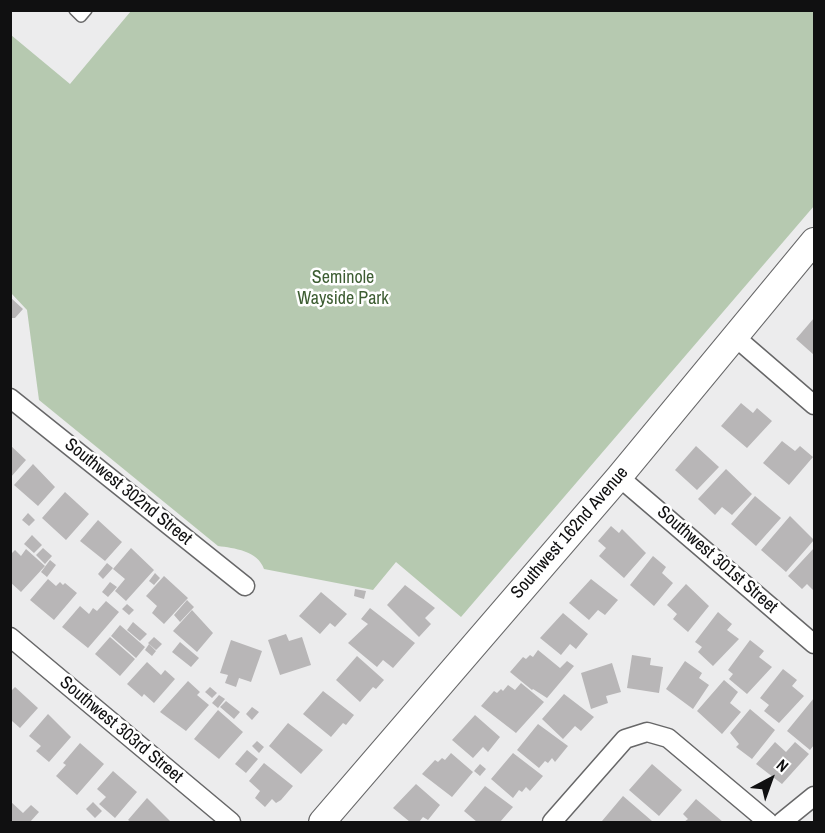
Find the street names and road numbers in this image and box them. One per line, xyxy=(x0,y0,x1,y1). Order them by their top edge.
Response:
street label: Southwest 302nd Street xyxy=(60,434,196,550)
street label: Southwest 162nd Avenue xyxy=(507,463,633,603)
street label: Southwest 301st Street xyxy=(652,502,782,618)
street label: Southwest 303rd Street xyxy=(55,672,187,788)

